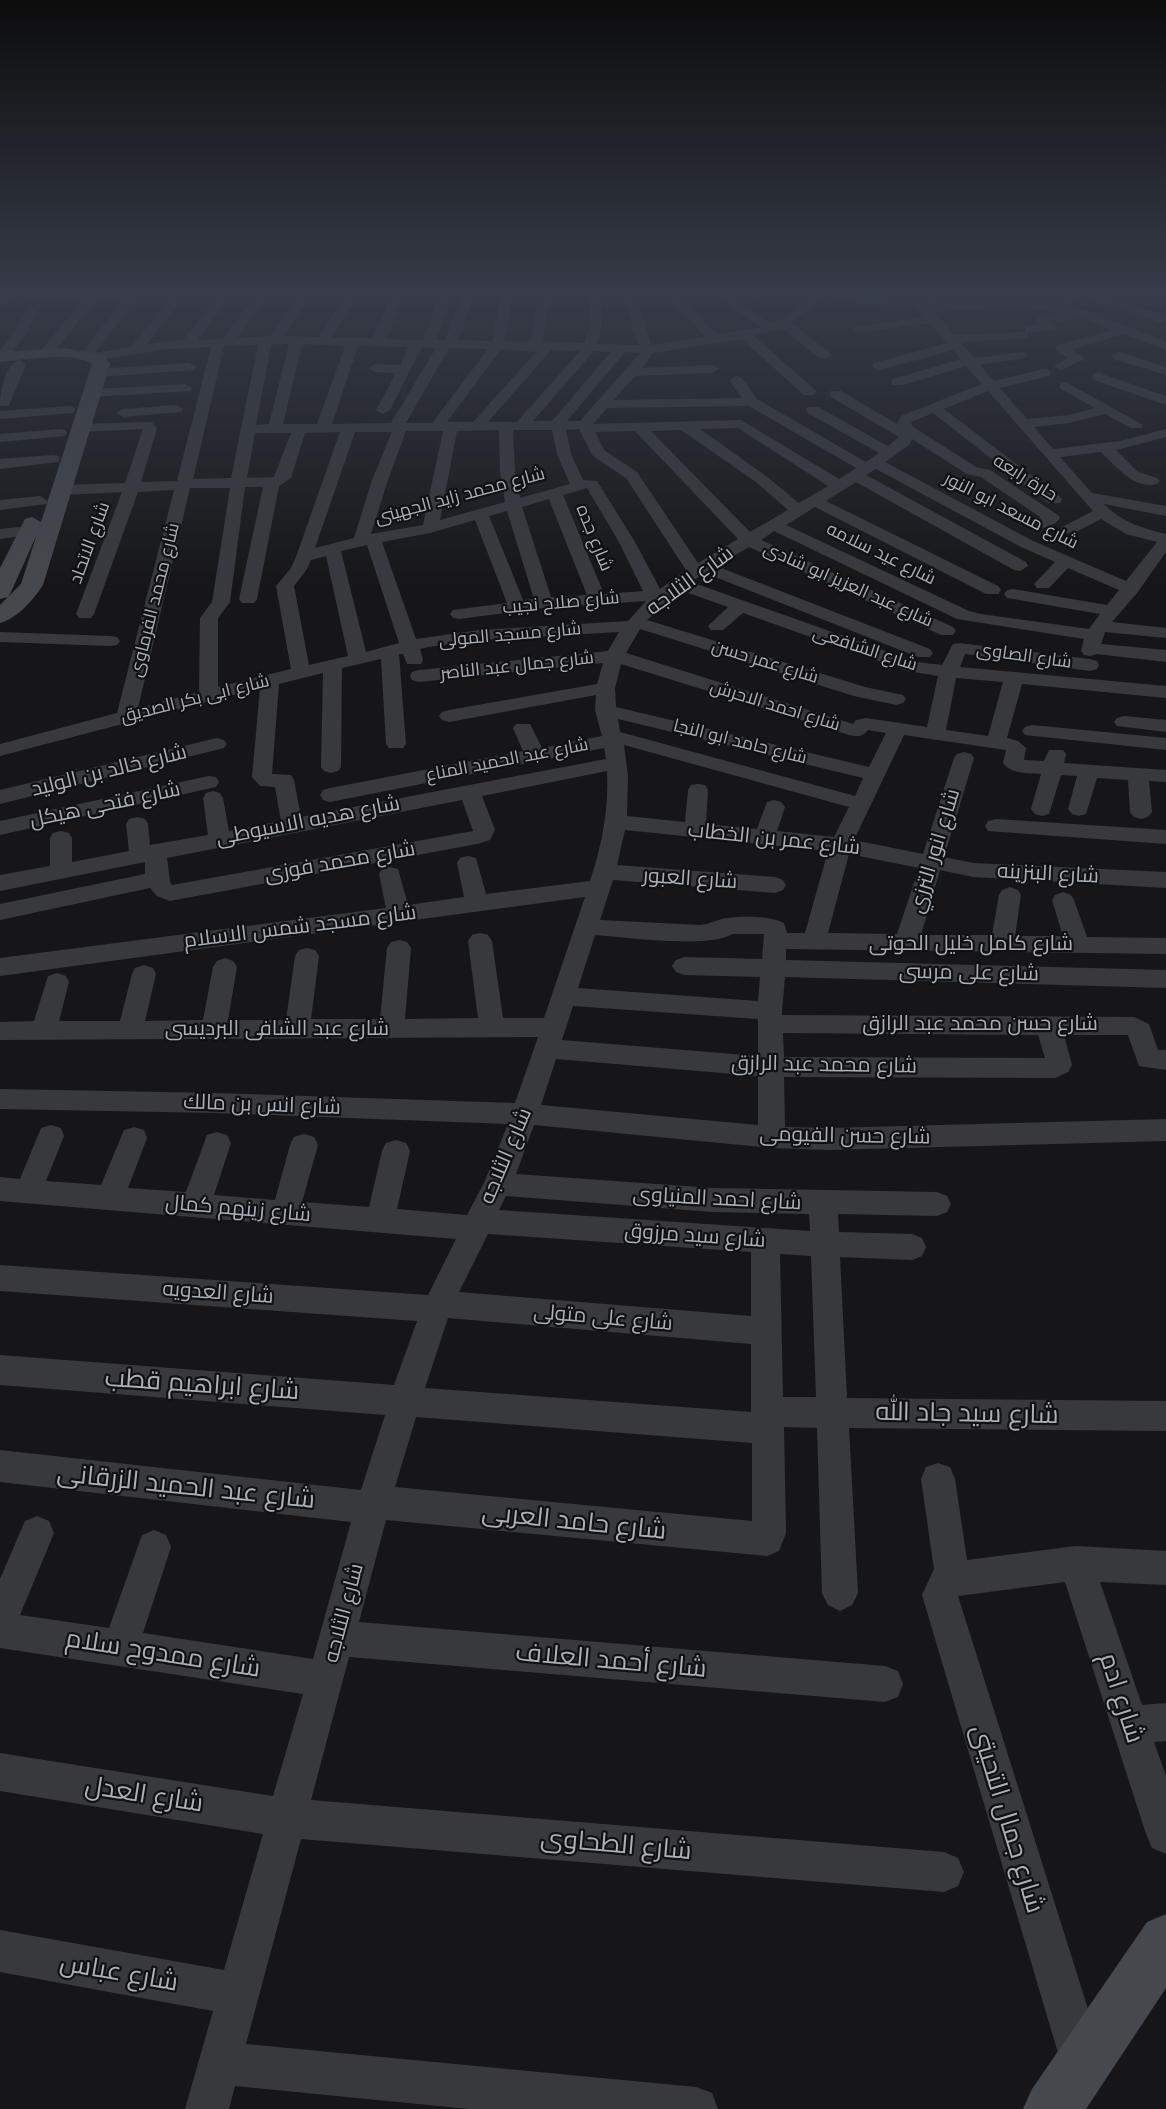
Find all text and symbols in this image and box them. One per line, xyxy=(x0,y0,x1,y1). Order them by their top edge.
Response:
street label: حارة رابعه xyxy=(989,450,1061,506)
street label: شارع محمد زايد الجهينى xyxy=(373,463,547,529)
street label: شارع مسعد ابو النور xyxy=(940,468,1082,554)
street label: شارع الاتحاد xyxy=(65,499,115,587)
street label: شارع جده xyxy=(571,502,617,574)
street label: شارع عيد سلامه xyxy=(823,518,939,590)
street label: شارع محمد الفرماوى xyxy=(125,521,185,679)
street label: شارع عبد العزيز ابو شادى xyxy=(760,538,936,632)
street label: شارع الثلاجه xyxy=(641,541,739,621)
street label: شارع صلاح نجيب xyxy=(502,587,620,619)
street label: شارع مسجد المولى xyxy=(438,618,582,652)
street label: شارع الشافعى xyxy=(810,622,920,676)
street label: شارع عمر حسن xyxy=(709,636,821,688)
street label: شارع الصاوى xyxy=(975,639,1073,673)
street label: شارع جمال عبد الناصر xyxy=(439,647,595,685)
street label: شارع ابى بكر الصديق xyxy=(118,670,272,728)
street label: شارع احمد الاحرش xyxy=(707,676,843,736)
street label: شارع حامد ابو النجا xyxy=(671,715,809,769)
street label: شارع عبد الحميد المناع xyxy=(424,734,590,786)
street label: شارع خالد بن الوليد xyxy=(29,739,189,803)
street label: شارع فتحى هيكل xyxy=(27,777,183,833)
street label: شارع انور الترزي xyxy=(904,786,966,916)
street label: شارع هديه الاسيوطى xyxy=(214,791,402,851)
street label: شارع عمر بن الخطاب xyxy=(687,817,861,861)
street label: شارع محمد فوزى xyxy=(263,836,417,888)
street label: شارع البنزينه xyxy=(996,859,1100,889)
street label: شارع العبور xyxy=(642,863,738,895)
street label: شارع مسجد شمس الاسلام xyxy=(182,900,418,954)
street label: شارع كامل خليل الحوتى xyxy=(869,931,1073,957)
street label: شارع على مرسى xyxy=(899,959,1039,987)
street label: شارع حسن محمد عبد الرازق xyxy=(862,1011,1098,1037)
street label: شارع عبد الشافى البرديسى xyxy=(165,1016,389,1042)
street label: شارع محمد عبد الرازق xyxy=(731,1051,917,1079)
street label: شارع انس بن مالك xyxy=(183,1090,341,1120)
street label: شارع الثلاجه xyxy=(475,1104,537,1208)
street label: شارع حسن الفيومى xyxy=(759,1122,931,1150)
street label: شارع احمد المنياوى xyxy=(632,1182,802,1216)
street label: شارع زينهم كمال xyxy=(164,1190,312,1228)
street label: شارع سيد مرزوق xyxy=(624,1218,766,1254)
street label: شارع العدويه xyxy=(162,1277,274,1309)
street label: شارع على متولى xyxy=(532,1299,674,1337)
street label: شارع ابراهيم قطب xyxy=(104,1363,300,1407)
street label: شارع سيد جاد الله xyxy=(875,1397,1059,1431)
street label: شارع عبد الحميد الزرقانى xyxy=(55,1458,317,1516)
street label: شارع حامد العربى xyxy=(480,1497,668,1547)
street label: شارع الثلاجه xyxy=(319,1561,369,1665)
street label: شارع ممدوح سلام xyxy=(63,1623,263,1685)
street label: شارع أحمد العلاف xyxy=(514,1637,708,1685)
street label: شارع ادم xyxy=(1092,1649,1150,1747)
street label: شارع جمال التحيتى xyxy=(964,1721,1050,1917)
street label: شارع العدل xyxy=(83,1770,205,1820)
street label: شارع الطحاوى xyxy=(539,1823,693,1867)
street label: شارع عباس xyxy=(57,1947,181,1999)

